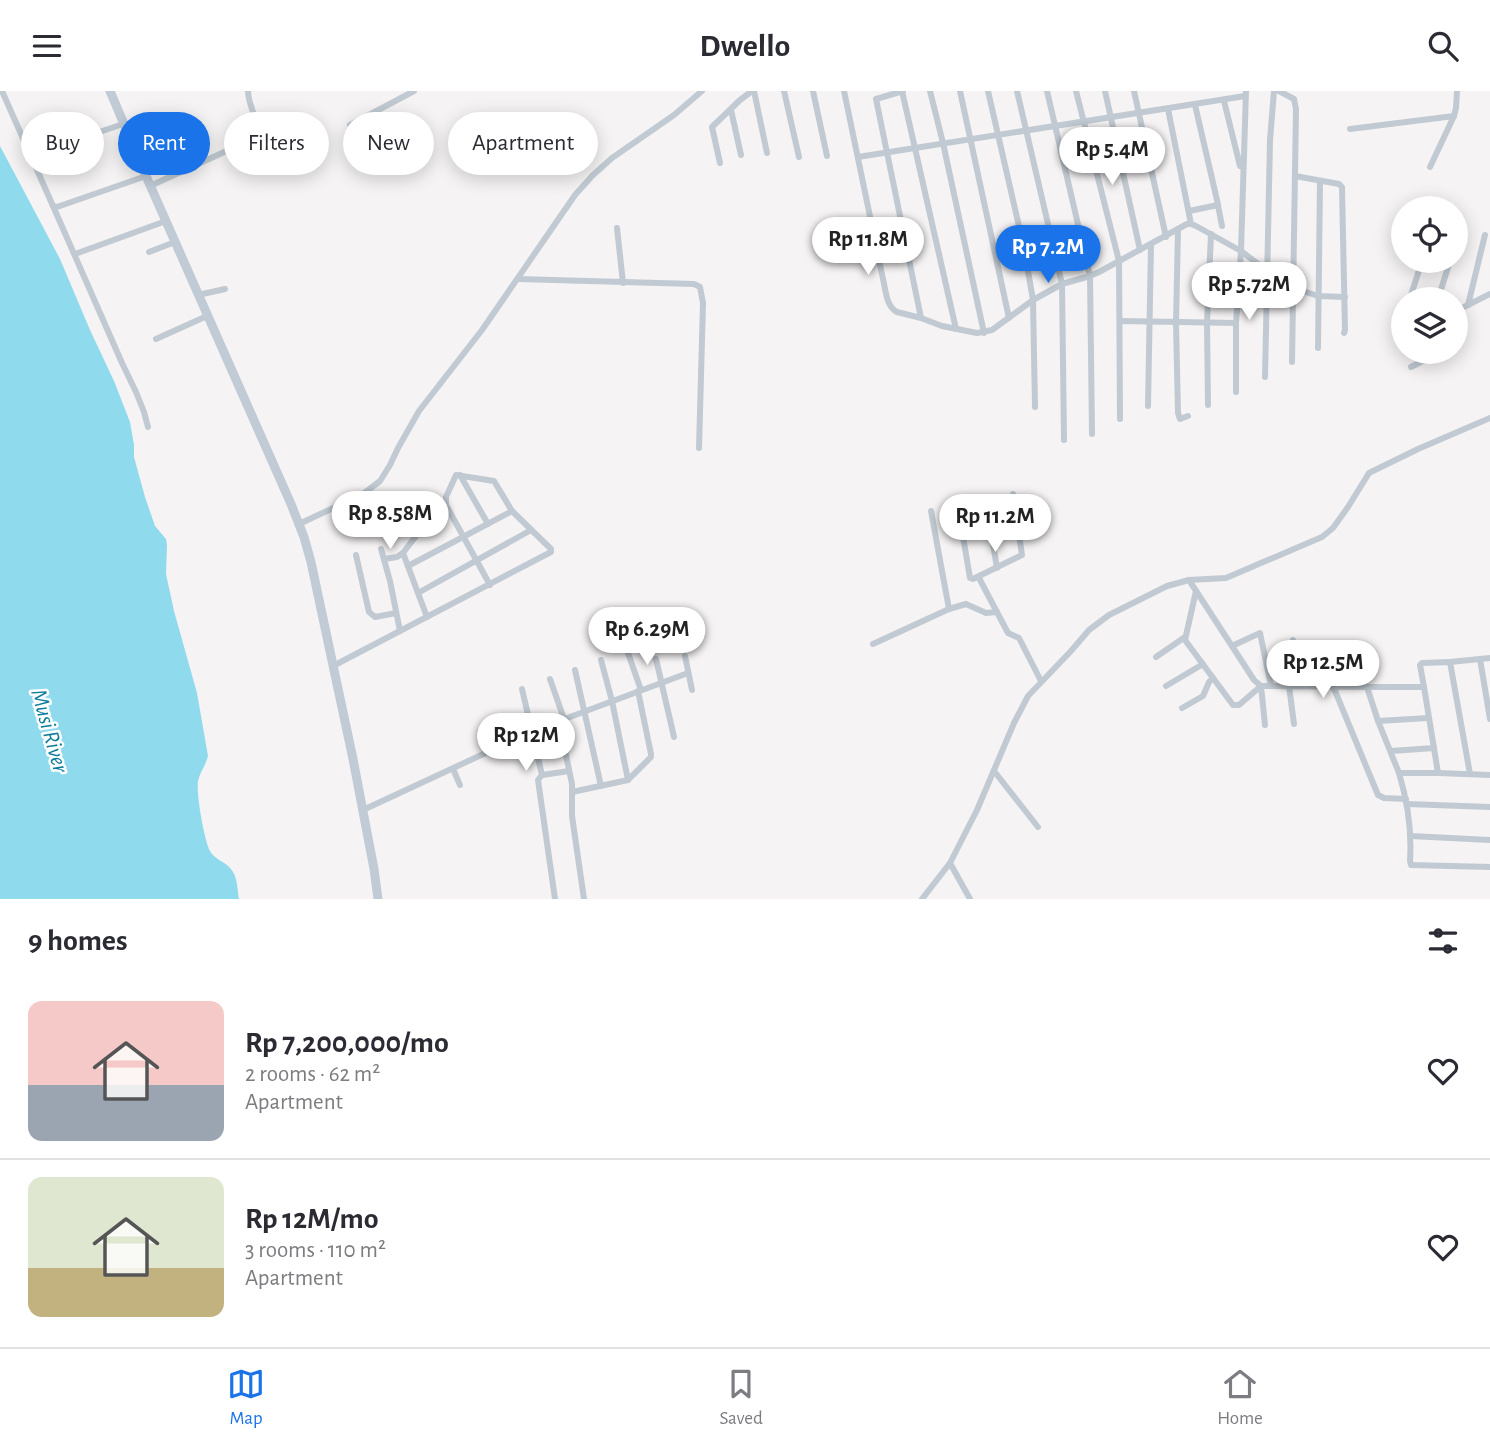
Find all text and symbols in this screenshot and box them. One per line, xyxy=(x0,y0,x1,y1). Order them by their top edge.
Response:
icon: menu xyxy=(28,27,66,65)
icon: search xyxy=(1424,27,1462,65)
text: Dwello xyxy=(700,30,790,62)
chip: Buy xyxy=(21,112,104,175)
chip: Rent xyxy=(118,112,210,175)
chip: Filters xyxy=(224,112,329,175)
chip: New xyxy=(343,112,434,175)
chip: Apartment xyxy=(448,112,598,175)
pin: Rp 5.4M xyxy=(1047,127,1177,187)
text: Rp 5.4M xyxy=(1075,138,1149,161)
map controls xyxy=(1391,196,1468,364)
button: locate xyxy=(1391,196,1468,273)
pin: Rp 11.8M xyxy=(796,218,940,277)
pin: Rp 7.2M xyxy=(983,225,1113,285)
text: Rp 11.8M xyxy=(828,228,908,251)
text: Rp 7.2M xyxy=(1012,236,1084,259)
pin: Rp 5.72M xyxy=(1177,263,1321,322)
text: Rp 5.72M xyxy=(1208,273,1290,296)
button: layers xyxy=(1391,287,1468,364)
pin: Rp 8.58M xyxy=(318,491,462,551)
pin: Rp 11.2M xyxy=(923,495,1067,554)
text: Rp 8.58M xyxy=(348,502,432,525)
text: Rp 11.2M xyxy=(955,505,1035,528)
pin: Rp 6.29M xyxy=(575,607,719,667)
text: Rp 6.29M xyxy=(604,618,690,641)
pin: Rp 12.5M xyxy=(1251,641,1395,700)
text: Rp 12.5M xyxy=(1282,651,1364,674)
water label: Musi River xyxy=(26,687,72,776)
pin: Rp 12M xyxy=(469,713,583,773)
text: Rp 12M xyxy=(493,724,559,747)
icon: filters xyxy=(1424,922,1462,960)
text: 9 homes xyxy=(28,926,128,956)
text: Rp 7,200,000/mo xyxy=(245,1028,449,1058)
icon: home xyxy=(84,1029,168,1113)
icon: heart xyxy=(1424,1052,1462,1090)
text: 2 rooms · 62 m² xyxy=(245,1063,380,1086)
text: Apartment xyxy=(245,1091,343,1114)
text: Rp 12M/mo xyxy=(245,1204,379,1234)
icon: home xyxy=(84,1205,168,1289)
icon: heart xyxy=(1424,1228,1462,1266)
text: 3 rooms · 110 m² xyxy=(245,1239,386,1262)
text: Apartment xyxy=(245,1267,343,1290)
tab: Map xyxy=(227,1365,265,1430)
tab: Saved xyxy=(719,1365,763,1430)
tab: Home xyxy=(1217,1365,1263,1430)

